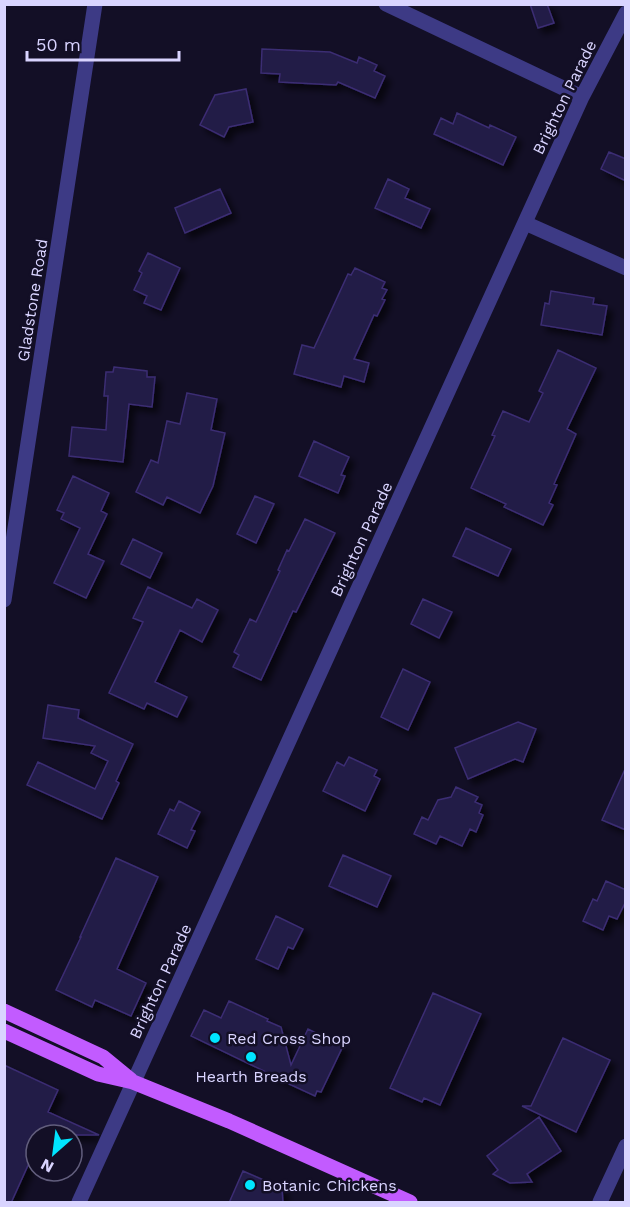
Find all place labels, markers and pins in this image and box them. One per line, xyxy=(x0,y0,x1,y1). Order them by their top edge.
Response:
place label: Red Cross Shop xyxy=(227,1029,351,1048)
marker: Red Cross Shop xyxy=(208,1031,222,1045)
marker: Hearth Breads xyxy=(244,1050,258,1064)
place label: Hearth Breads xyxy=(195,1067,307,1086)
place label: Botanic Chickens xyxy=(262,1176,397,1195)
marker: Botanic Chickens xyxy=(243,1178,257,1192)

